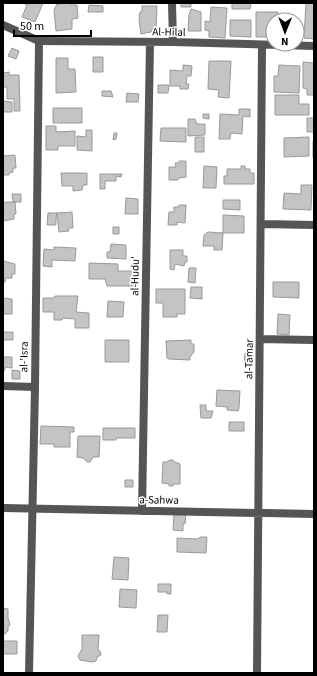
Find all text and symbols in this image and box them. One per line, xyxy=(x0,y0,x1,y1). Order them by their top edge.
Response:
scale bar xyxy=(14,12,91,38)
north arrow xyxy=(265,12,305,52)
text: 50 m xyxy=(20,18,44,35)
street label: Al-Hilal xyxy=(152,24,186,40)
text: N xyxy=(281,34,289,49)
street label: al-Hudu' xyxy=(127,256,143,296)
street label: al-Tamar xyxy=(241,339,257,379)
street label: al-'Isra xyxy=(16,341,32,373)
street label: a-Sahwa xyxy=(139,492,179,508)

